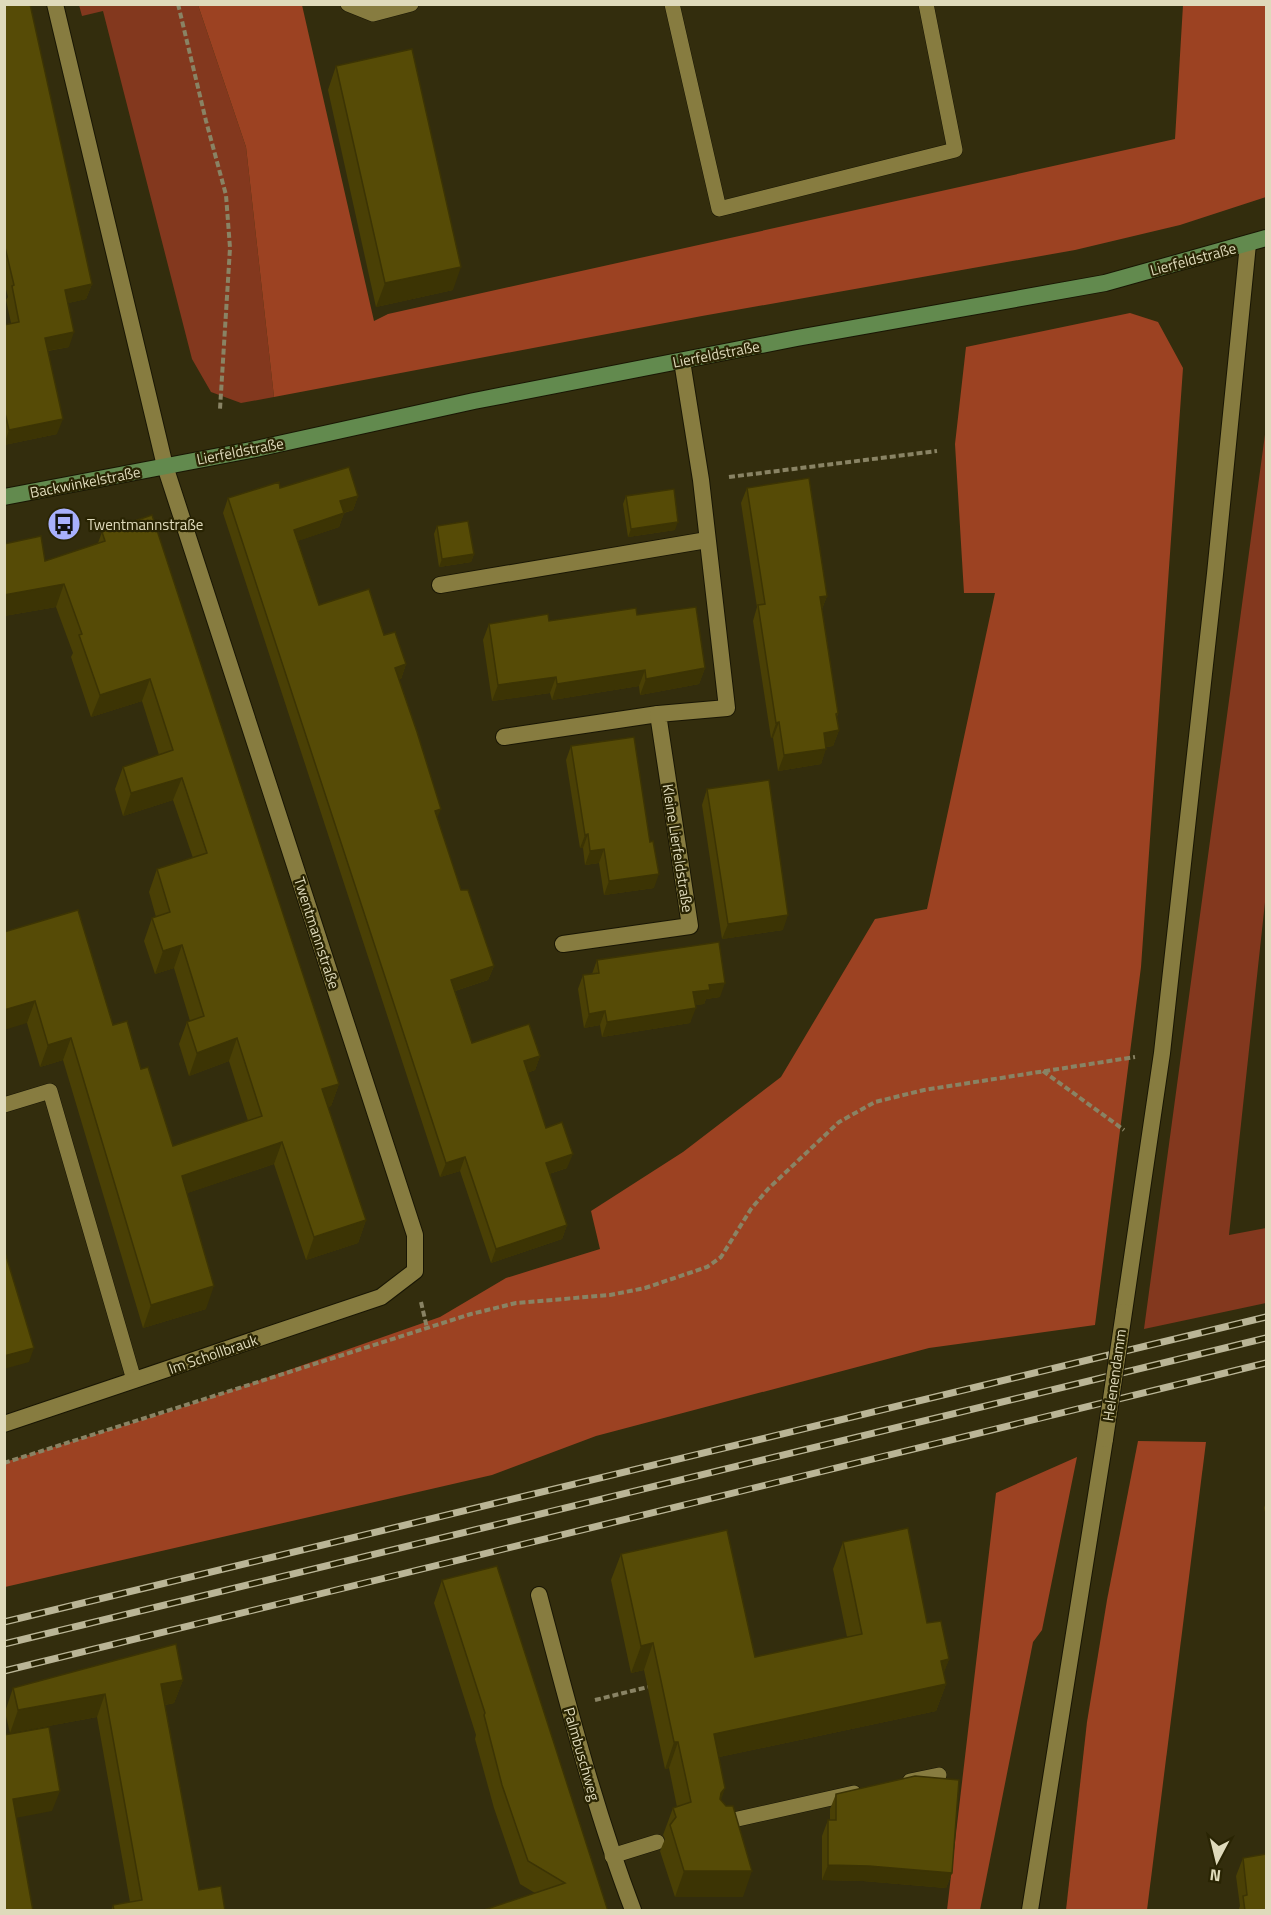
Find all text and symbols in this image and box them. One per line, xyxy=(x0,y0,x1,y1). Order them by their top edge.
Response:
street label: Lierfeldstraße xyxy=(1147,236,1239,282)
street label: Lierfeldstraße xyxy=(671,334,761,374)
street label: Lierfeldstraße xyxy=(195,431,285,471)
street label: Backwinkelstraße xyxy=(28,460,142,504)
bus stop icon: Twentmannstraße xyxy=(46,506,82,542)
place label: Twentmannstraße xyxy=(87,513,203,536)
street label: Kleine Lierfeldstraße xyxy=(656,782,700,914)
street label: Twentmannstraße xyxy=(288,874,346,992)
street label: Helenendamm xyxy=(1096,1327,1132,1423)
street label: Im Schollbrauk xyxy=(165,1328,261,1380)
street label: Palmbuschweg xyxy=(558,1705,606,1804)
north arrow xyxy=(1187,1831,1247,1891)
text: N xyxy=(1208,1863,1222,1888)

